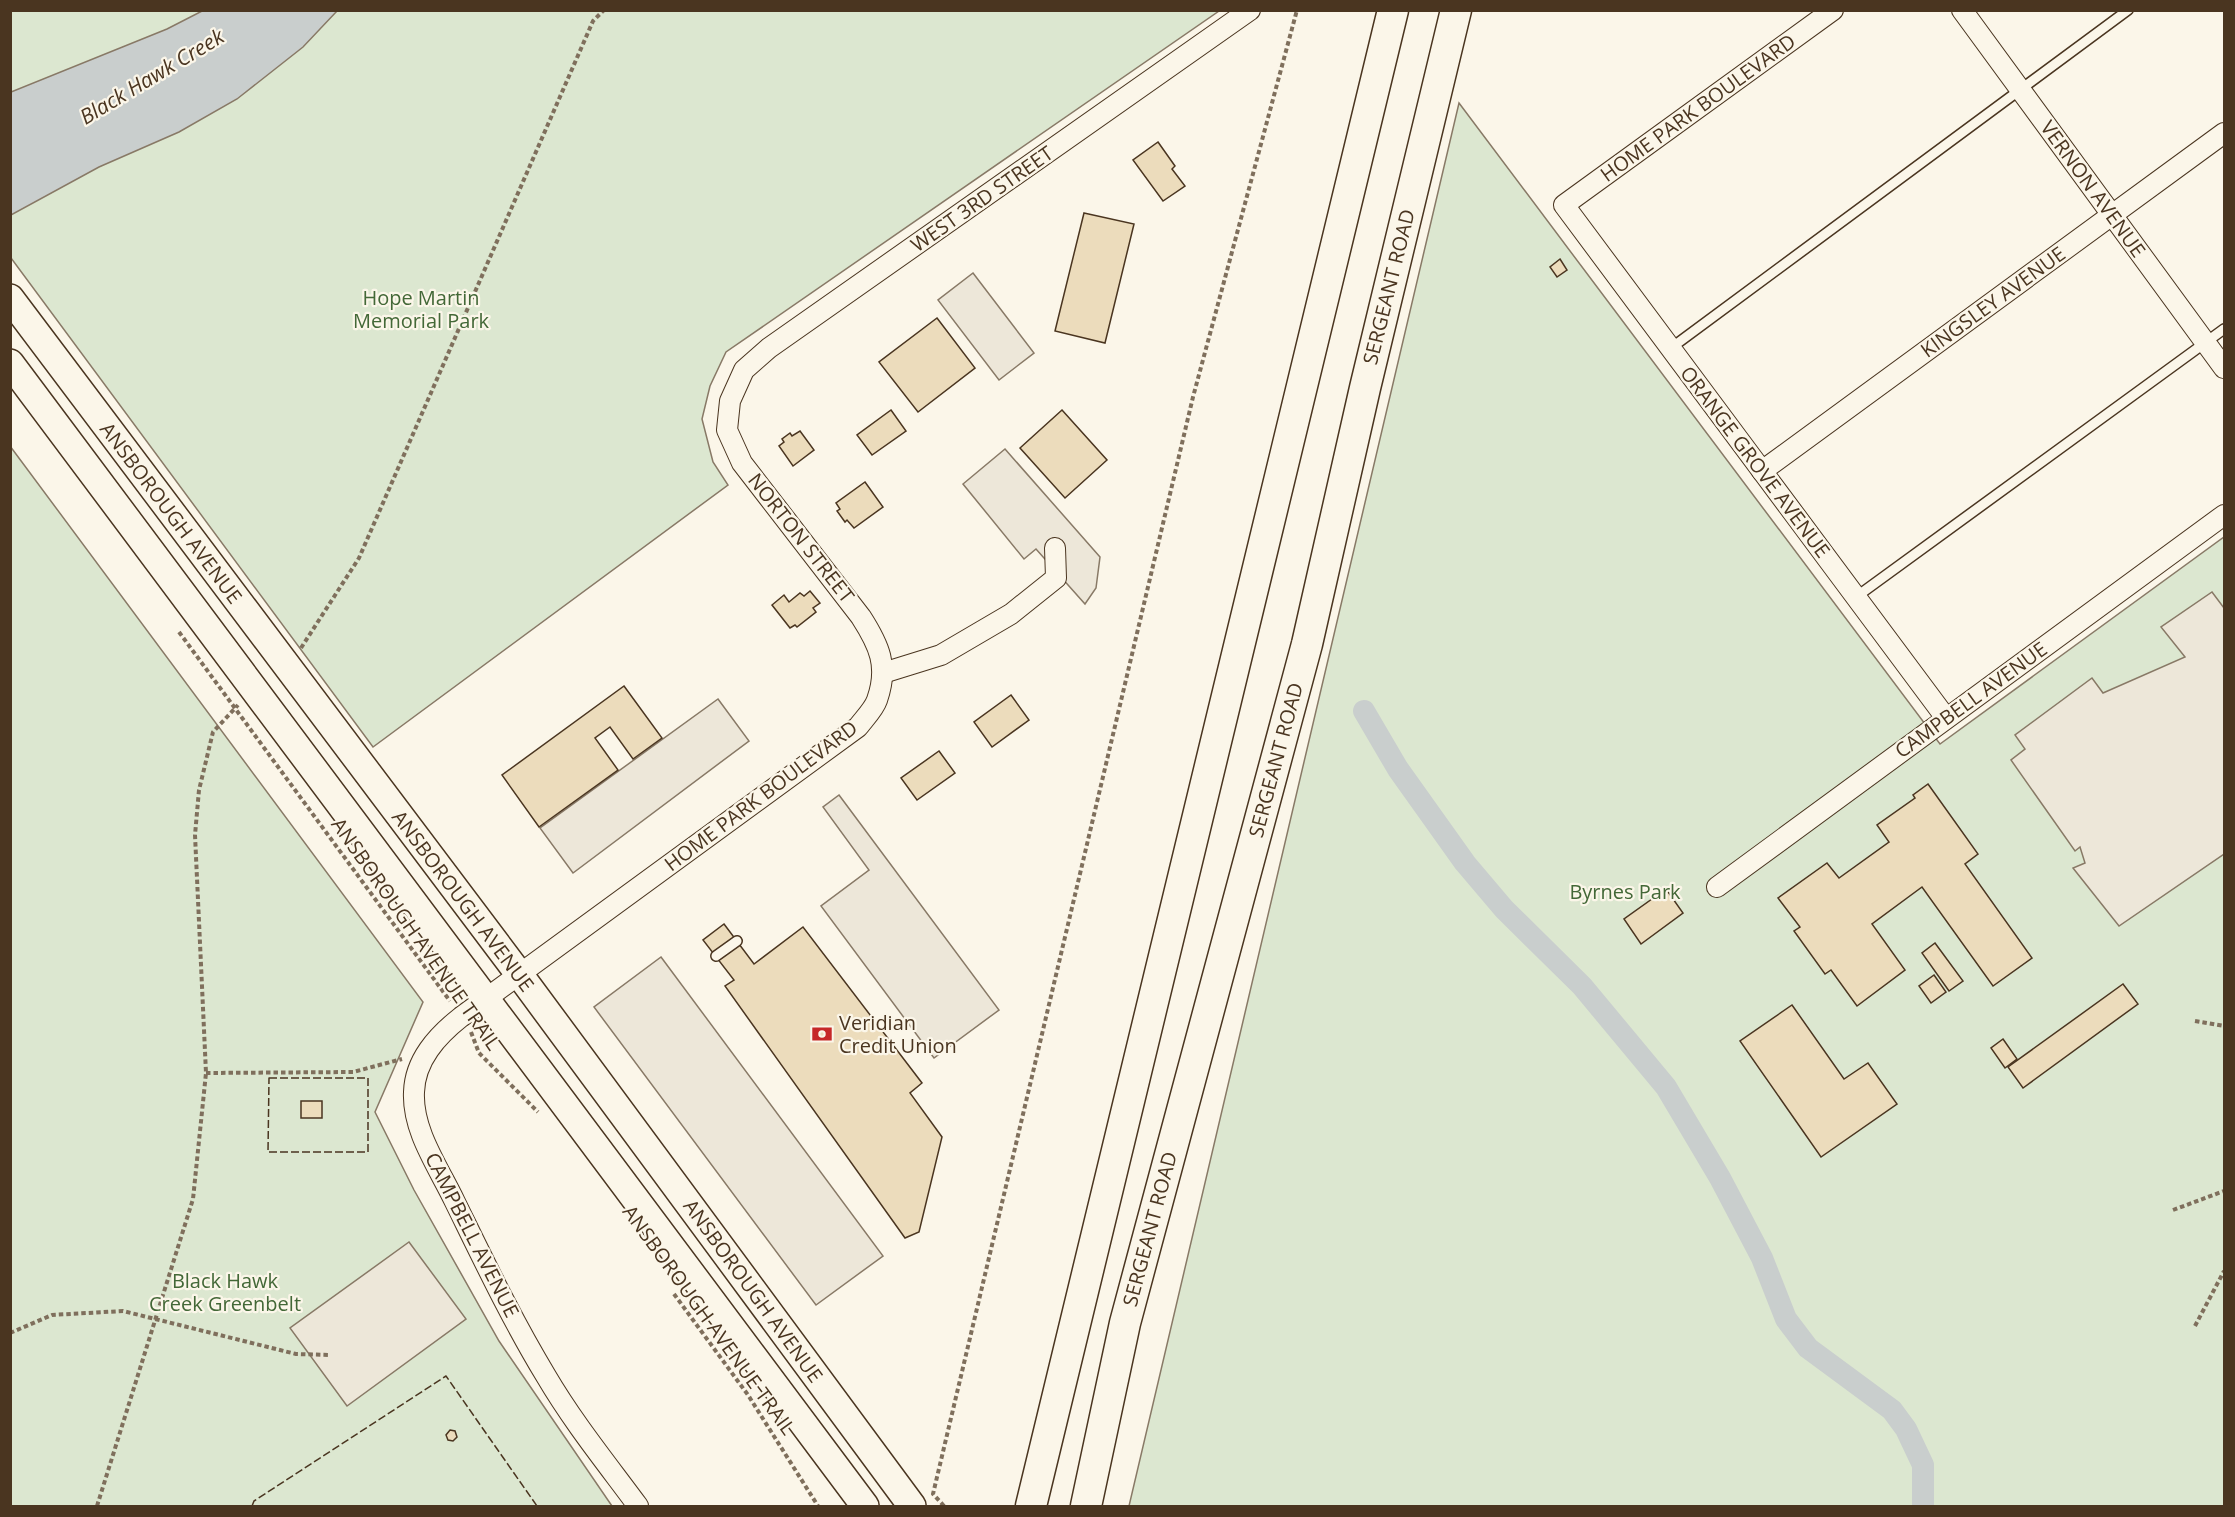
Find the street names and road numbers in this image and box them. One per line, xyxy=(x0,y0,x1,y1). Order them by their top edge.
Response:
street label: HOME PARK BOULEVARD xyxy=(1595,28,1801,188)
street label: VERNON AVENUE xyxy=(2035,115,2152,262)
street label: WEST 3RD STREET xyxy=(905,139,1058,258)
street label: SERGEANT ROAD xyxy=(1356,206,1421,367)
street label: KINGSLEY AVENUE xyxy=(1915,240,2071,363)
street label: ORANGE GROVE AVENUE xyxy=(1674,360,1836,563)
street label: ANSBOROUGH AVENUE xyxy=(94,417,249,609)
street label: NORTON STREET xyxy=(742,467,860,608)
street label: CAMPBELL AVENUE xyxy=(1889,635,2052,764)
street label: SERGEANT ROAD xyxy=(1242,680,1309,840)
street label: HOME PARK BOULEVARD xyxy=(659,714,863,877)
street label: ANSBOROUGH AVENUE xyxy=(386,805,541,997)
street label: ANSBOROUGH AVENUE TRAIL xyxy=(326,812,507,1055)
street label: CAMPBELL AVENUE xyxy=(419,1148,526,1322)
street label: SERGEANT ROAD xyxy=(1116,1149,1183,1309)
street label: ANSBOROUGH AVENUE xyxy=(678,1194,829,1388)
street label: ANSBOROUGH AVENUE TRAIL xyxy=(617,1199,802,1440)

